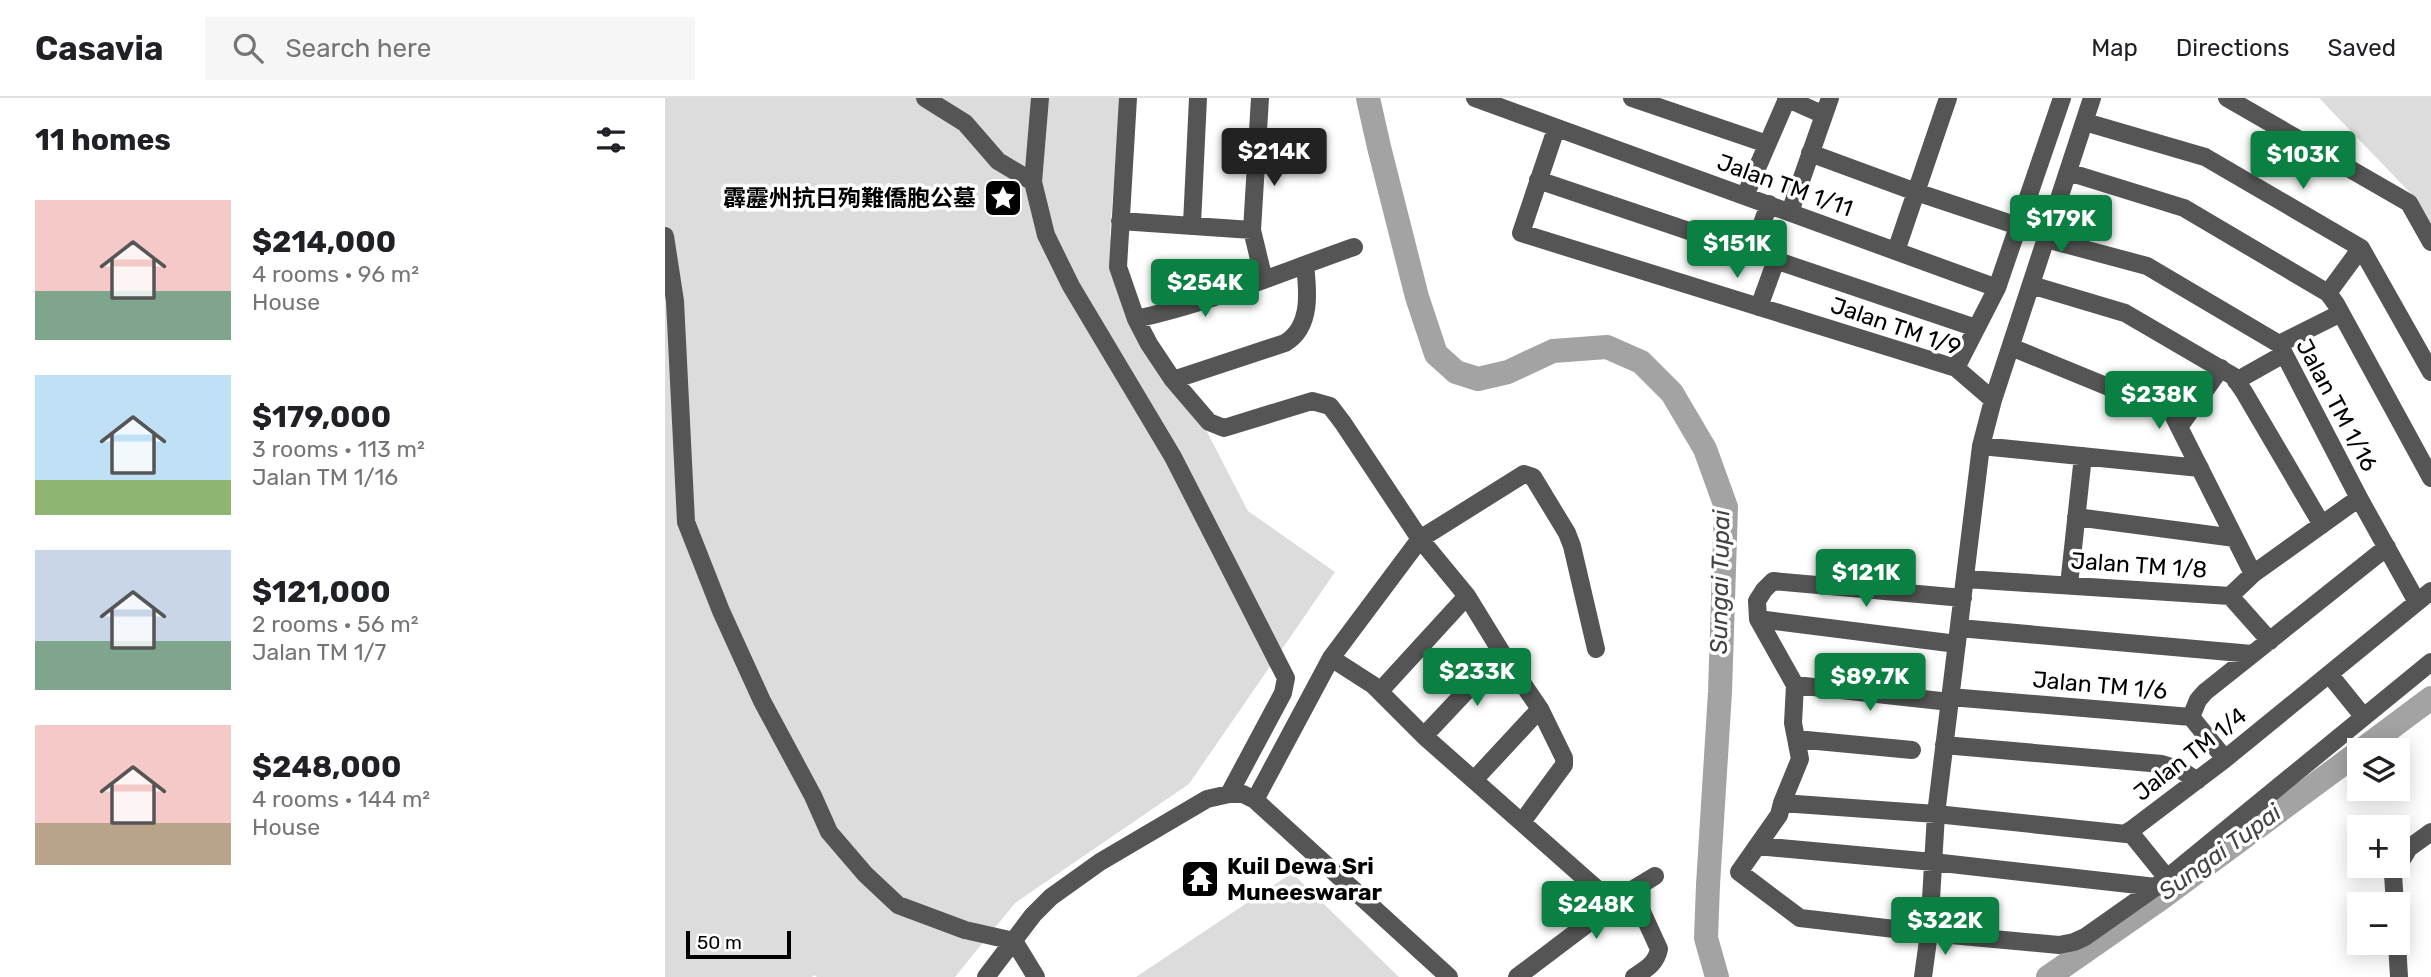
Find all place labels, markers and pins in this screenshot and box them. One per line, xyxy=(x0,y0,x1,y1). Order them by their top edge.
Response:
pin: $214K xyxy=(1225,129,1323,188)
pin: $103K xyxy=(2254,132,2352,191)
place icon: 霹靂州抗日殉難僑胞公墓 xyxy=(982,177,1024,219)
place label: 霹靂州抗日殉難僑胞公墓 xyxy=(723,184,976,212)
pin: $179K xyxy=(2012,195,2110,255)
pin: $151K xyxy=(1688,220,1786,280)
pin: $254K xyxy=(1156,260,1254,319)
pin: $238K xyxy=(2110,372,2208,431)
pin: $121K xyxy=(1817,550,1915,609)
pin: $233K xyxy=(1428,648,1526,708)
pin: $89.7K xyxy=(1813,654,1927,713)
place label: Kuil Dewa Sri Muneeswarar xyxy=(1227,852,1383,906)
temple icon: Kuil Dewa Sri Muneeswarar xyxy=(1179,858,1221,900)
pin: $248K xyxy=(1547,882,1645,941)
pin: $322K xyxy=(1896,898,1994,957)

